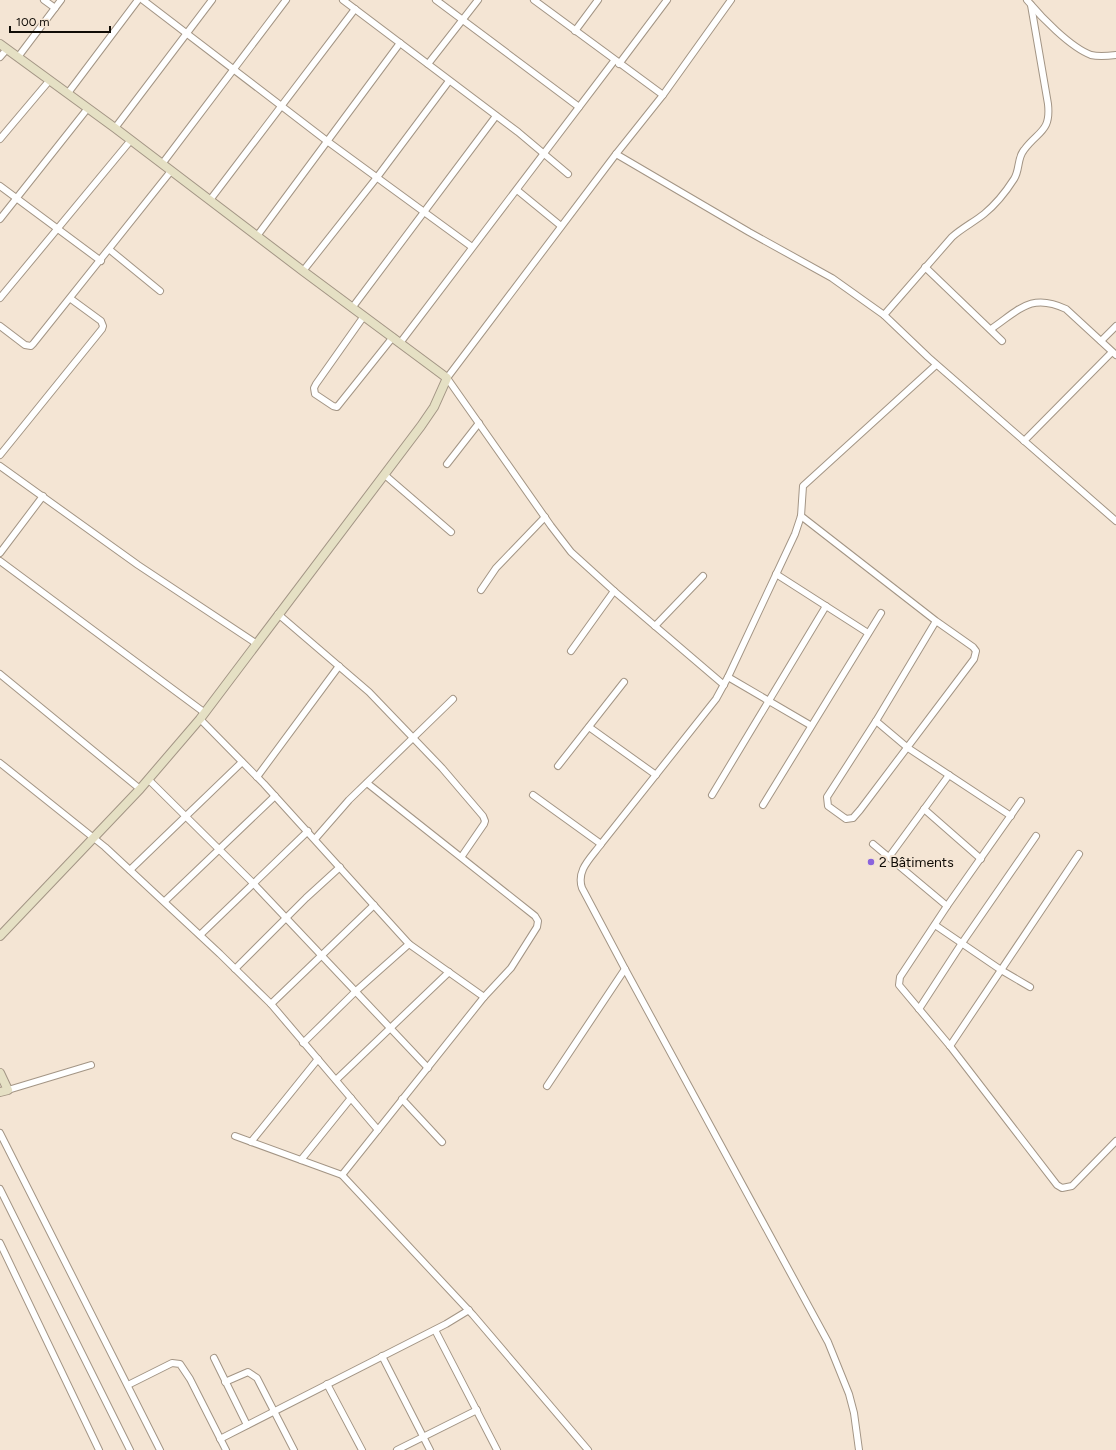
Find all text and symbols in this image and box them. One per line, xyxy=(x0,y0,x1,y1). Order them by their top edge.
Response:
scale bar xyxy=(10,8,110,34)
text: 100 m xyxy=(16,15,50,29)
place label: 2 Bâtiments xyxy=(879,854,954,871)
marker: 2 Bâtiments xyxy=(866,857,876,867)

